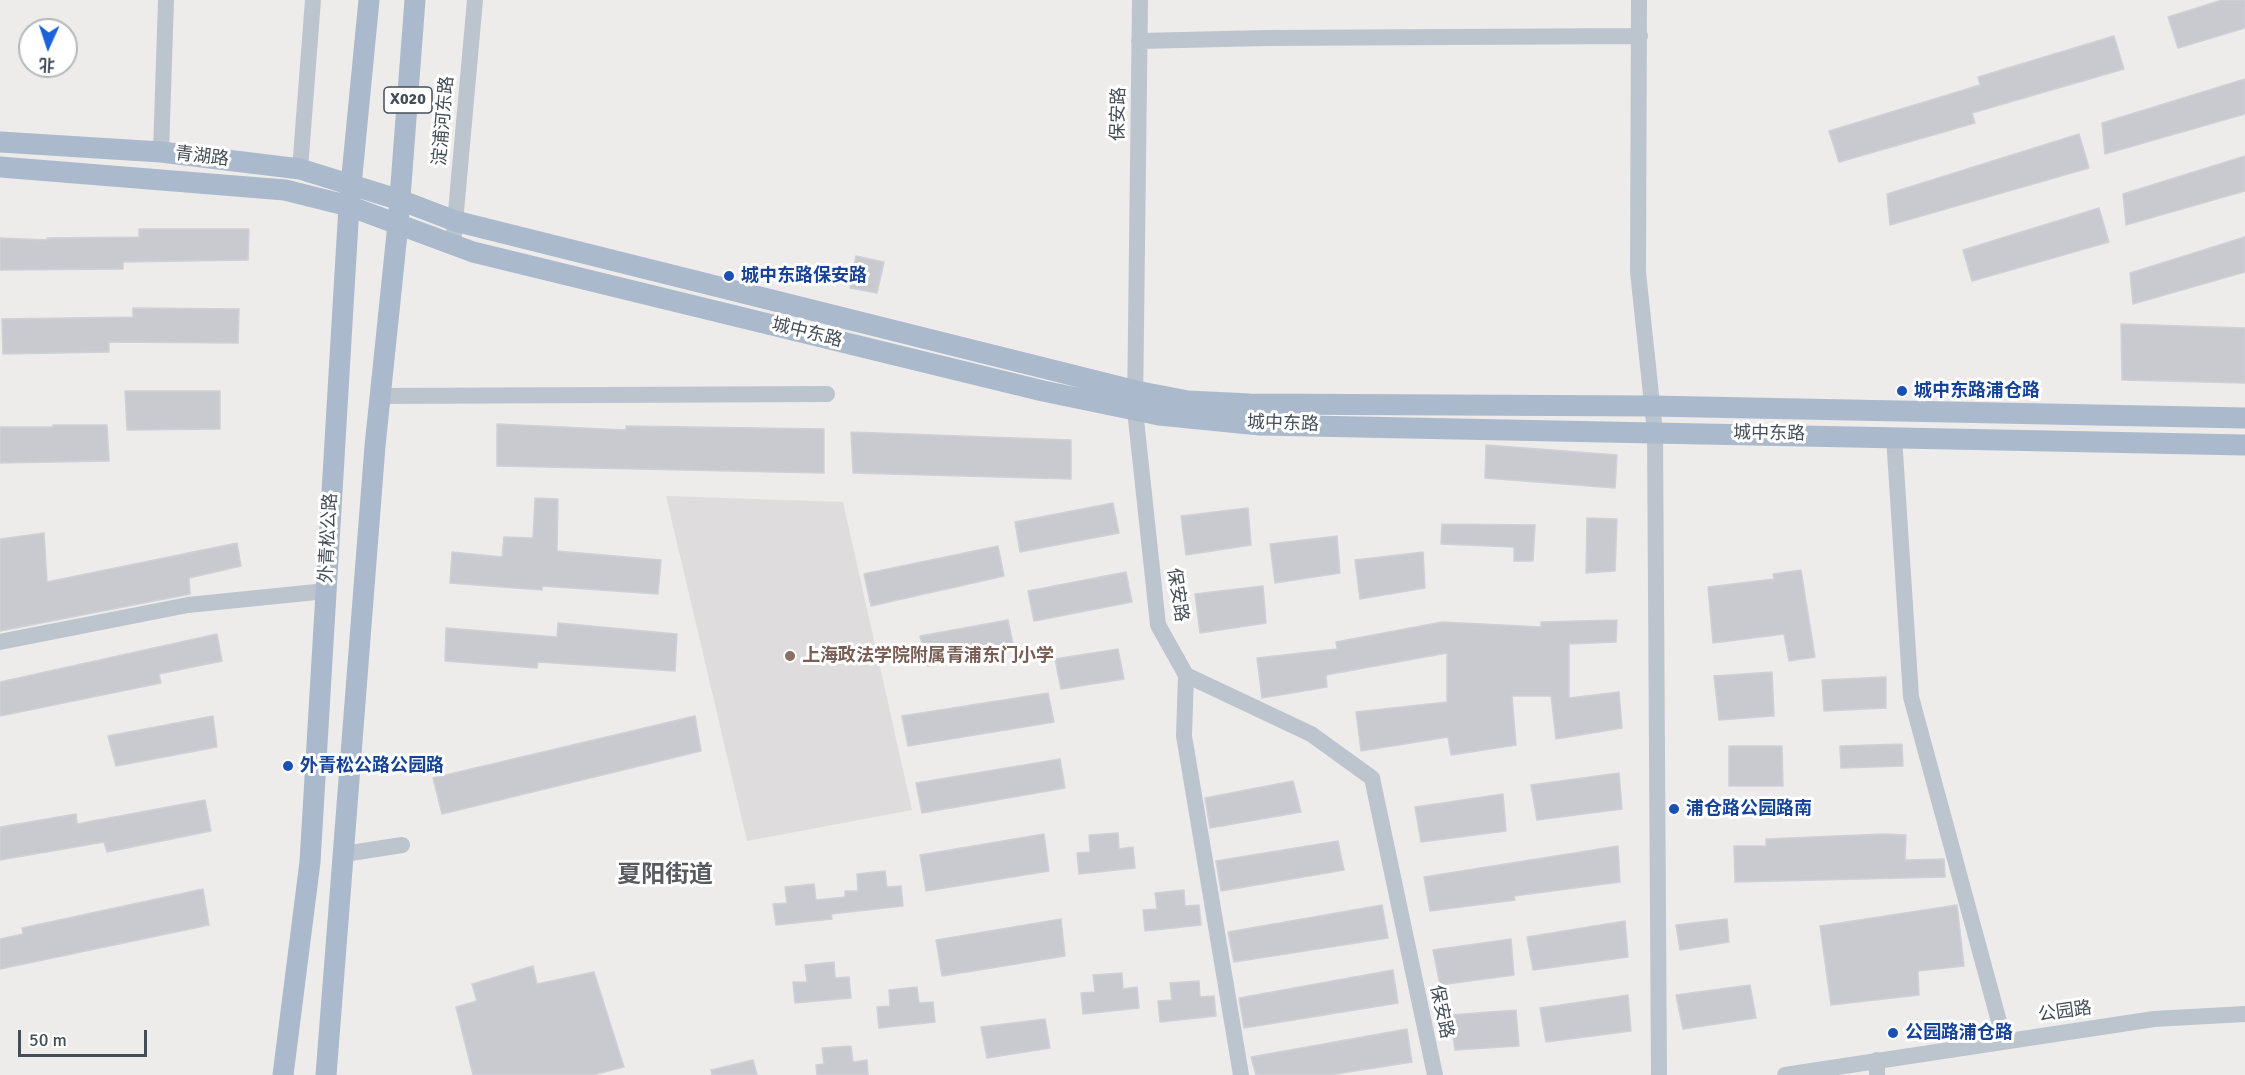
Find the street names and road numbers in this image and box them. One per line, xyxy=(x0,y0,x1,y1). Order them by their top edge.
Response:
street label: 淀浦河东路 xyxy=(429,75,459,167)
road number: X020 xyxy=(384,87,432,113)
street label: 保安路 xyxy=(1108,87,1130,141)
street label: 青湖路 xyxy=(174,143,230,171)
street label: 城中东路 xyxy=(769,314,845,352)
street label: 城中东路 xyxy=(1247,412,1319,436)
street label: 城中东路 xyxy=(1733,423,1805,445)
street label: 外青松公路 xyxy=(316,492,342,584)
street label: 保安路 xyxy=(1162,567,1192,623)
street label: 保安路 xyxy=(1425,983,1457,1041)
street label: 公园路 xyxy=(2037,998,2093,1026)

